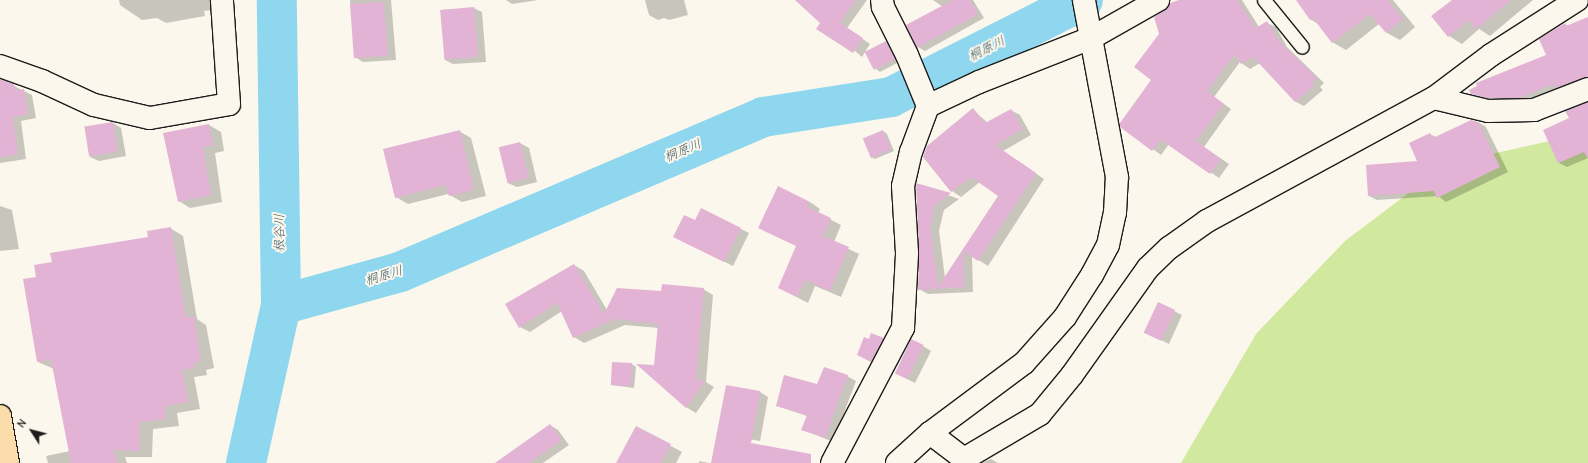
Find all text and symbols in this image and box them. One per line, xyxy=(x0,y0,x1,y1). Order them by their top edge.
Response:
water label: 桐原川 xyxy=(966,33,1008,65)
water label: 桐原川 xyxy=(662,136,704,166)
water label: 根谷川 xyxy=(272,213,288,253)
water label: 桐原川 xyxy=(363,263,405,289)
north arrow xyxy=(12,411,52,451)
text: N xyxy=(15,417,29,430)

